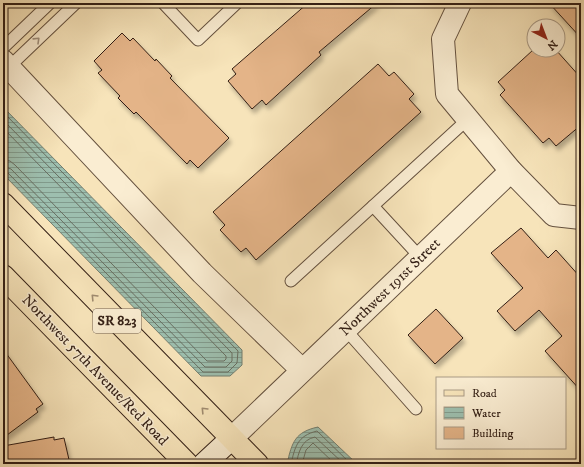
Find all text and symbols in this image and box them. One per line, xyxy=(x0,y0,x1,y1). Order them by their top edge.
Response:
north arrow xyxy=(526,18,566,58)
text: N xyxy=(544,36,560,53)
one-way arrow xyxy=(32,38,40,45)
street label: Northwest 191st Street xyxy=(336,234,445,340)
street label: Northwest 57th Avenue/Red Road xyxy=(18,291,173,450)
one-way arrow xyxy=(91,294,99,302)
road number: SR 823 xyxy=(93,309,141,333)
legend xyxy=(436,377,566,449)
text: Road xyxy=(472,386,497,401)
text: Water xyxy=(471,406,501,421)
one-way arrow xyxy=(202,407,209,415)
text: Building xyxy=(472,426,513,441)

